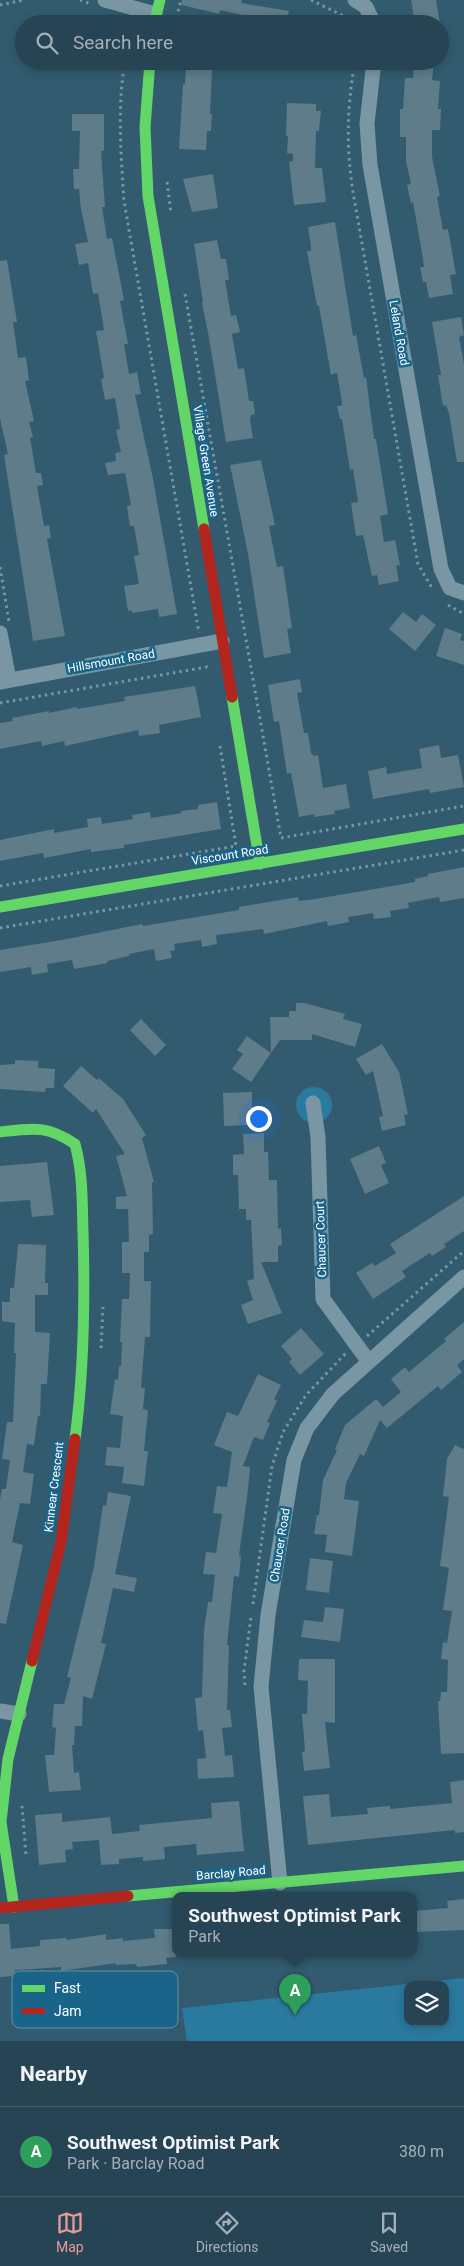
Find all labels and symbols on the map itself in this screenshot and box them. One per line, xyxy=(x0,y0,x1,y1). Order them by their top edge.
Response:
street label: Leland Road xyxy=(386,299,412,367)
street label: Village Green Avenue xyxy=(190,404,222,518)
street label: Hillsmount Road xyxy=(66,646,156,676)
street label: Viscount Road xyxy=(191,842,269,868)
your location xyxy=(246,1106,272,1132)
street label: Chaucer Court xyxy=(313,1200,329,1278)
street label: Kinnear Crescent xyxy=(41,1441,67,1533)
street label: Chaucer Road xyxy=(267,1507,293,1583)
street label: Barclay Road xyxy=(196,1863,266,1883)
legend xyxy=(12,1971,178,2028)
pin: A xyxy=(279,1974,311,2015)
text: Fast xyxy=(54,1980,81,1996)
text: Jam xyxy=(54,2003,82,2019)

